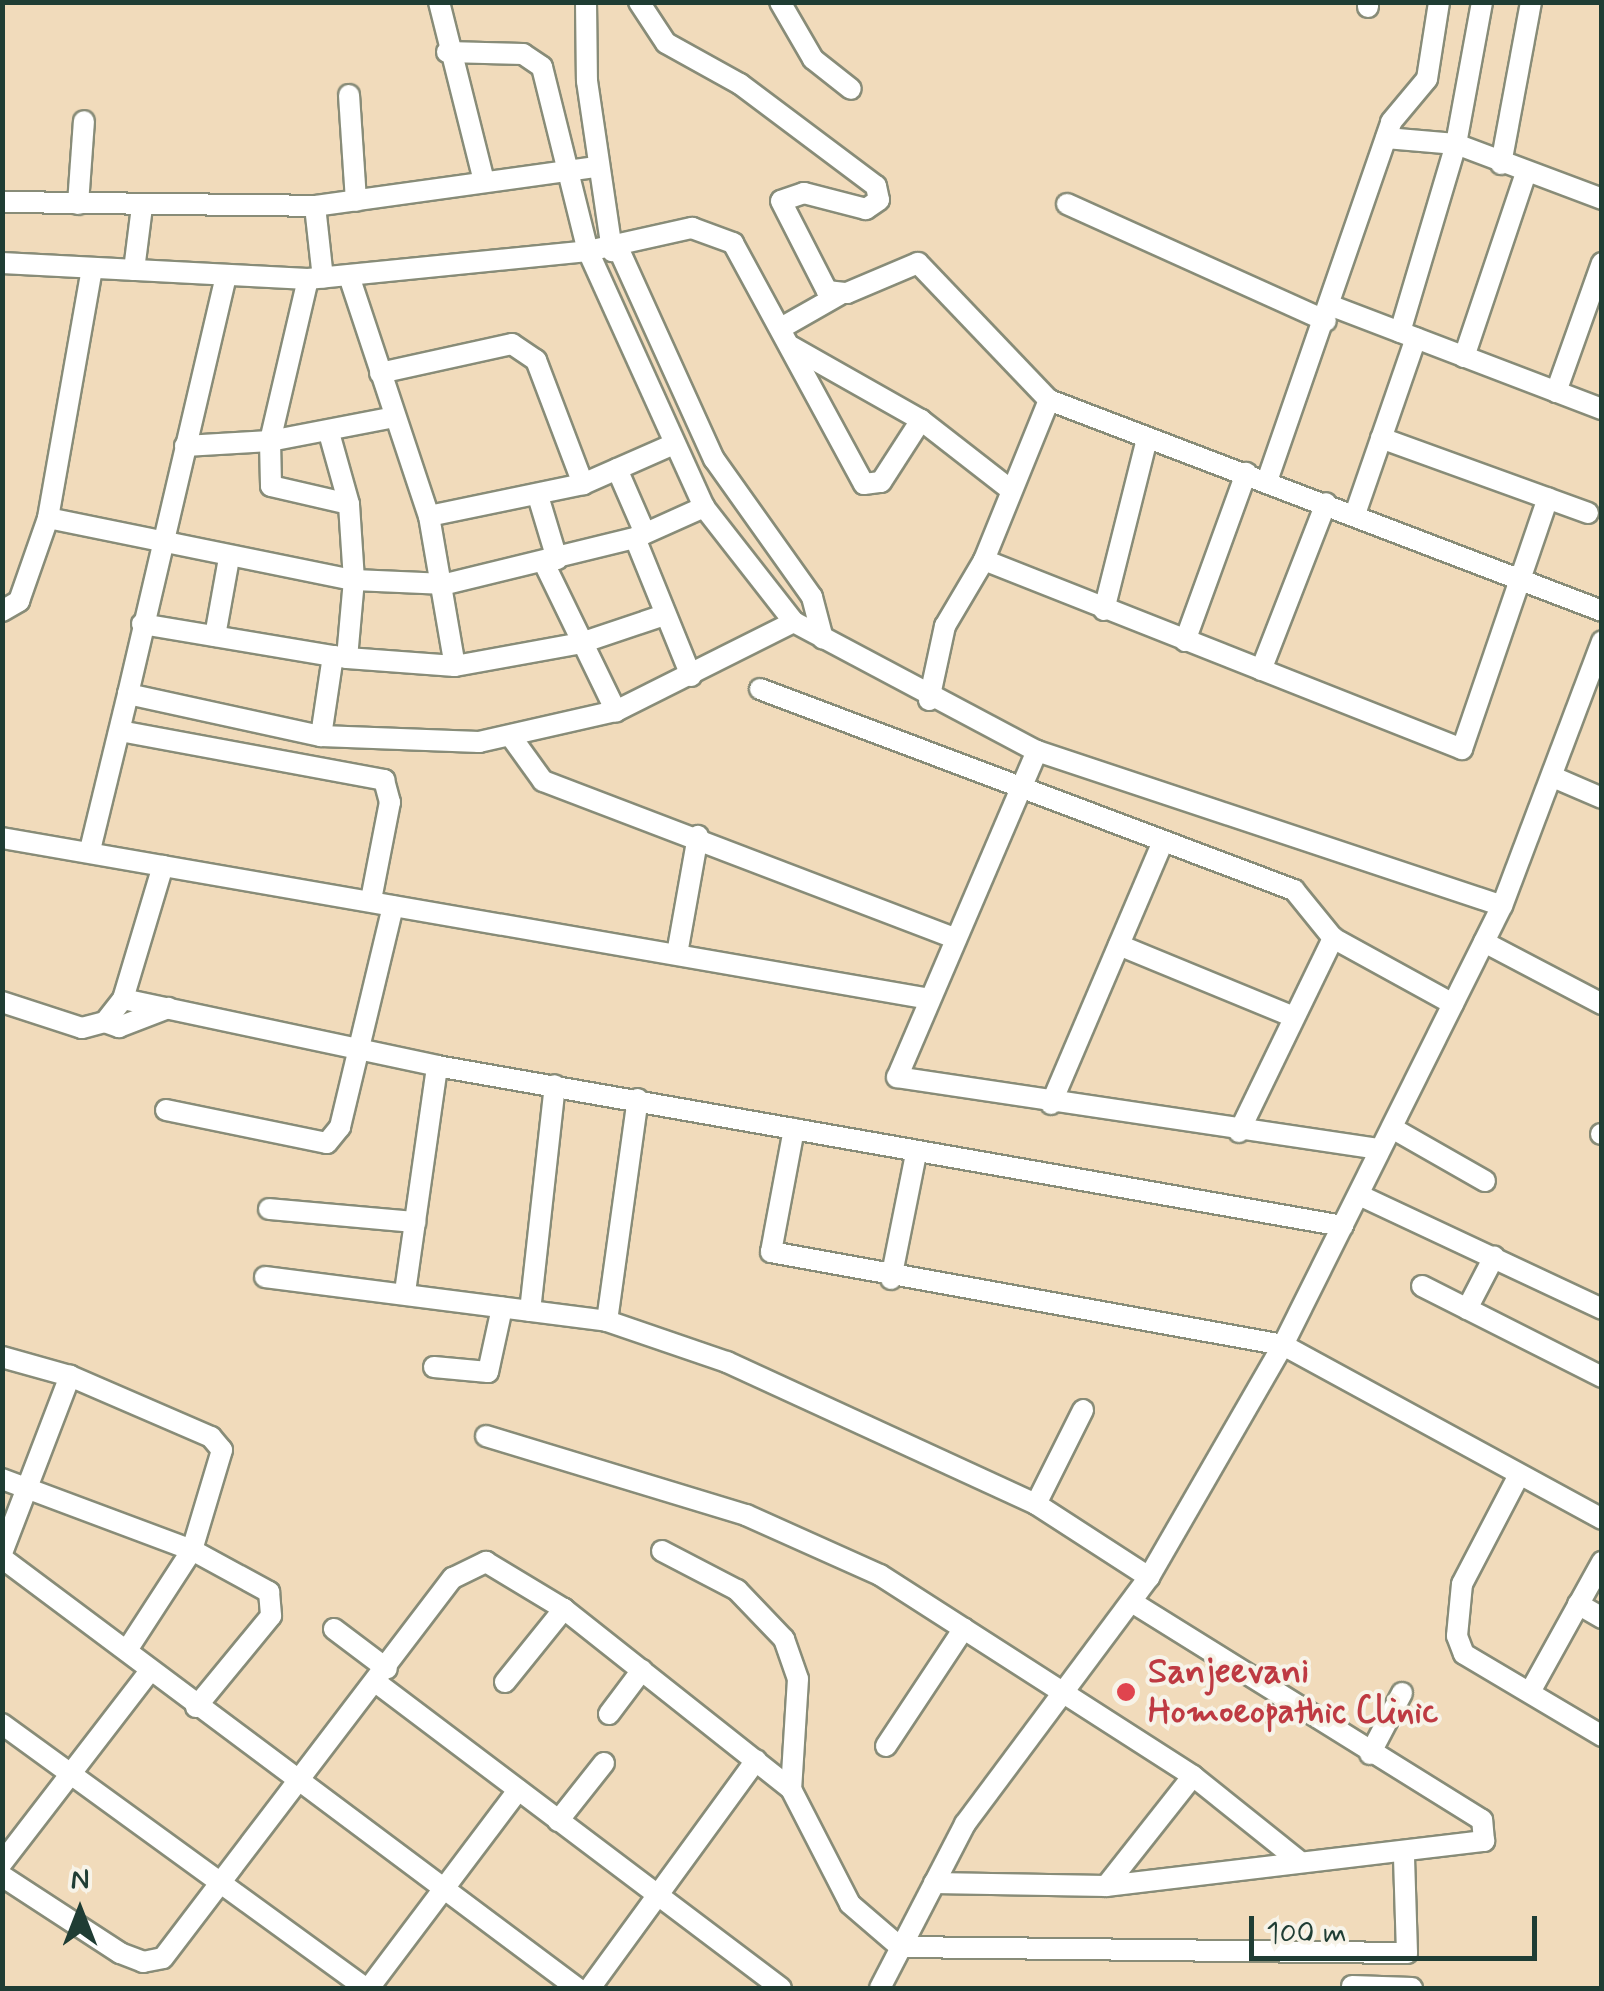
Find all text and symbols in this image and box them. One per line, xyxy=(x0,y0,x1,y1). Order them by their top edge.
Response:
place label: Sanjeevani Homoeopathic Clinic xyxy=(1148,1651,1443,1733)
marker: Sanjeevani Homoeopathic Clinic xyxy=(1113,1679,1139,1705)
north arrow xyxy=(30,1861,130,1961)
text: N xyxy=(71,1862,89,1899)
scale bar xyxy=(1254,1896,1542,1958)
text: 100 m xyxy=(1266,1914,1347,1953)

